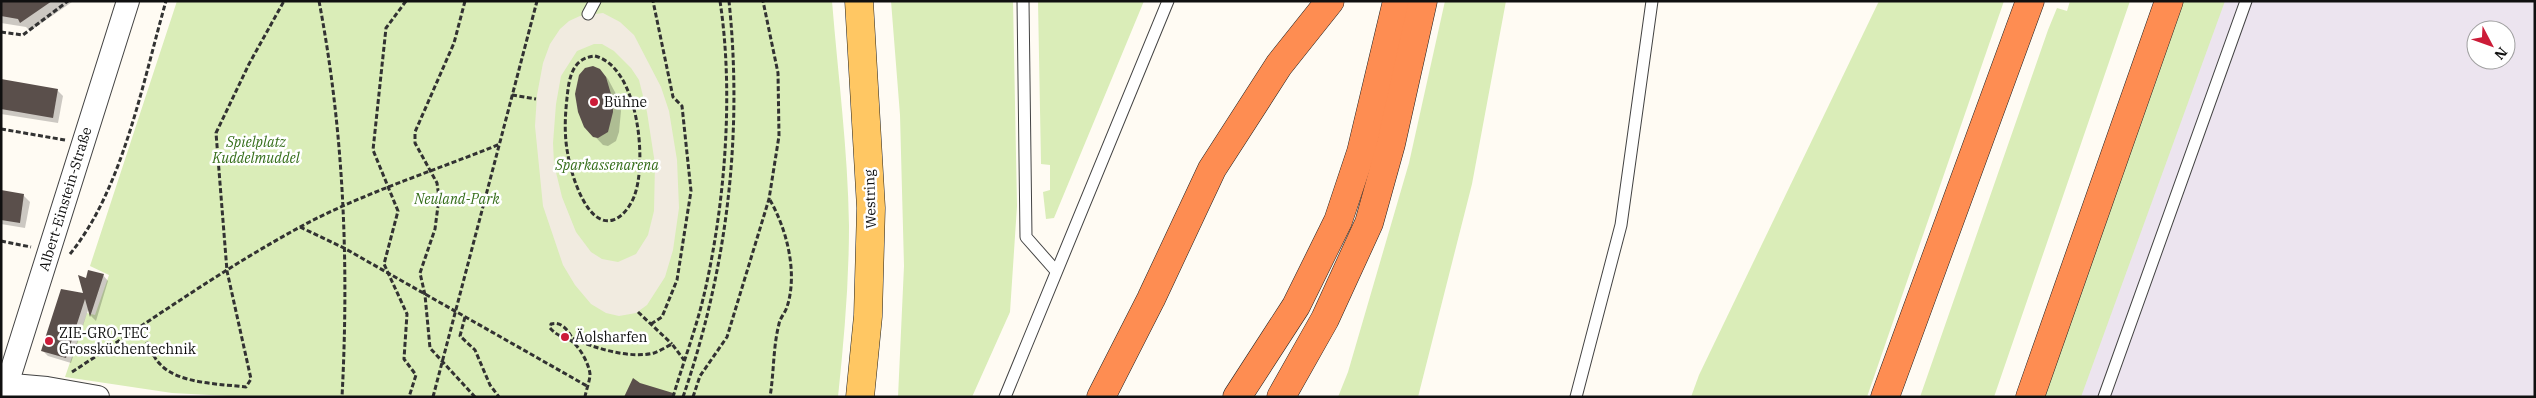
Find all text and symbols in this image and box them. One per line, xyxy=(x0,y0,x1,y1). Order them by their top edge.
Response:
north arrow xyxy=(2466,20,2516,70)
text: N xyxy=(2490,43,2511,64)
place label: Bühne xyxy=(604,93,647,111)
marker: Bühne xyxy=(588,96,600,108)
street label: Albert-Einstein-Straße xyxy=(34,125,96,273)
park label: Spielplatz Kuddelmuddel xyxy=(211,133,301,167)
park label: Sparkassenarena xyxy=(554,156,659,174)
street label: Westring xyxy=(860,169,880,229)
park label: Neuland-Park xyxy=(413,190,500,208)
place label: ZIE-GRO-TEC Grossküchentechnik xyxy=(59,324,197,358)
place label: Äolsharfen xyxy=(575,328,647,346)
marker: Äolsharfen xyxy=(559,331,571,343)
marker: ZIE-GRO-TEC Grossküchentechnik xyxy=(43,335,55,347)

